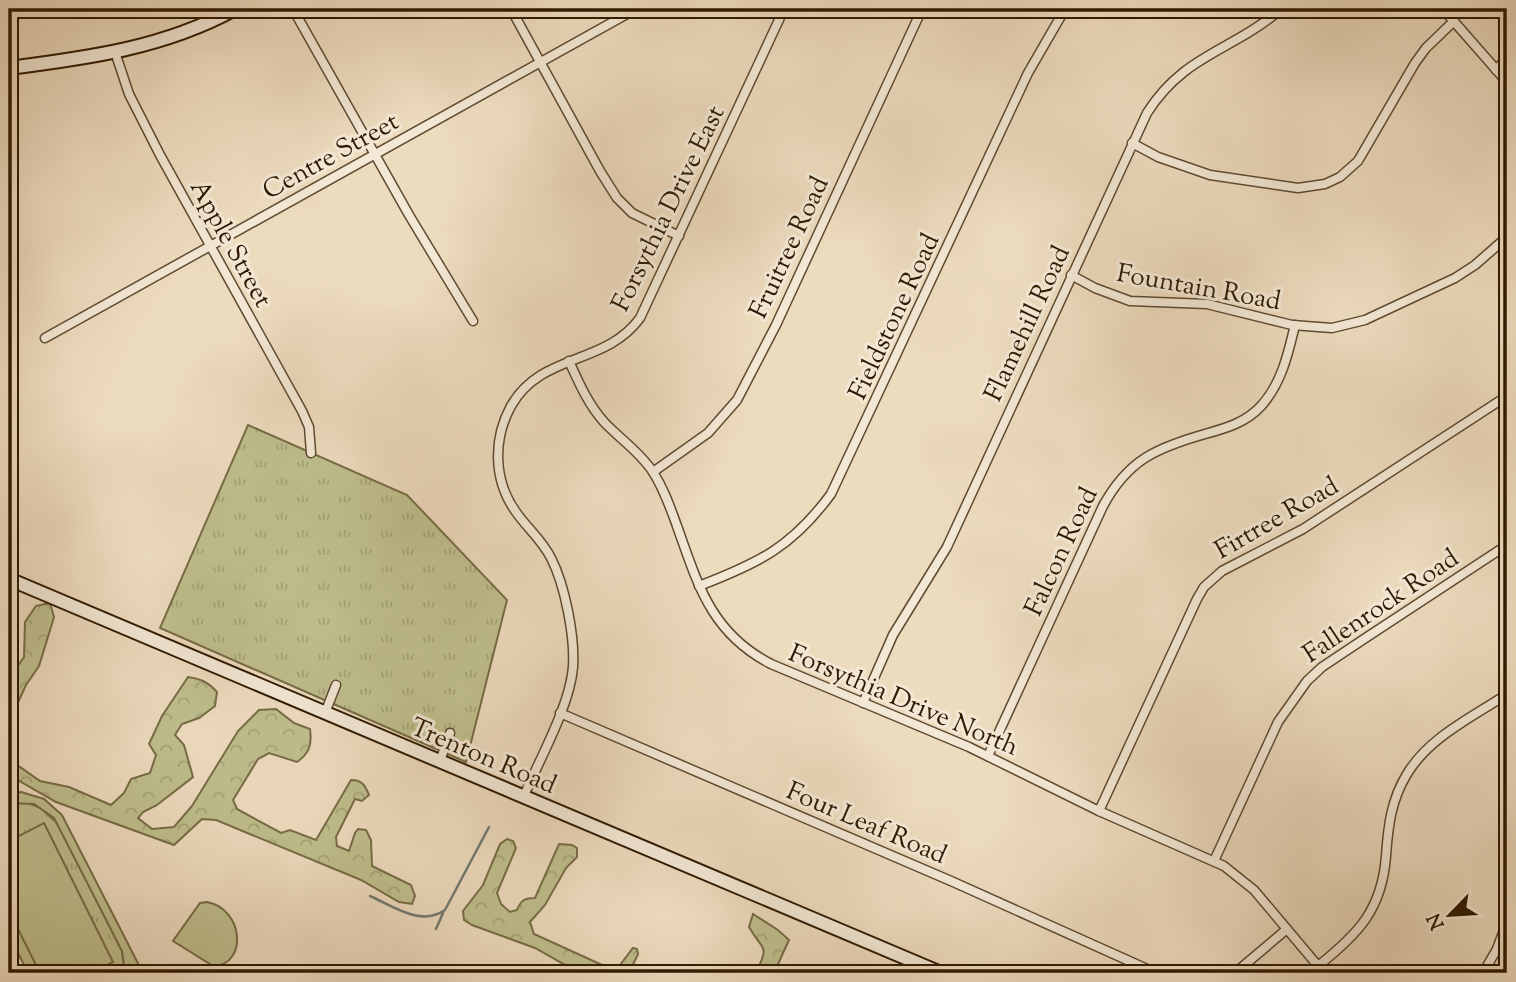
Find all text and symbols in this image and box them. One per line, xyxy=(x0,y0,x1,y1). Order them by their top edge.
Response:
street label: Forsythia Drive East xyxy=(603,100,735,318)
street label: Centre Street xyxy=(256,104,406,210)
street label: Fruitree Road xyxy=(741,171,839,325)
street label: Apple Street xyxy=(179,174,280,315)
street label: Fieldstone Road xyxy=(841,228,950,406)
street label: Flamehill Road xyxy=(976,240,1081,408)
street label: Fountain Road xyxy=(1114,256,1284,321)
street label: Firtree Road xyxy=(1208,469,1346,570)
street label: Falcon Road xyxy=(1016,481,1108,623)
street label: Fallenrock Road xyxy=(1296,541,1467,673)
street label: Forsythia Drive North xyxy=(782,636,1024,767)
street label: Trenton Road xyxy=(404,710,562,805)
street label: Four Leaf Road xyxy=(780,774,952,875)
north arrow xyxy=(1414,880,1484,950)
text: N xyxy=(1421,909,1452,934)

